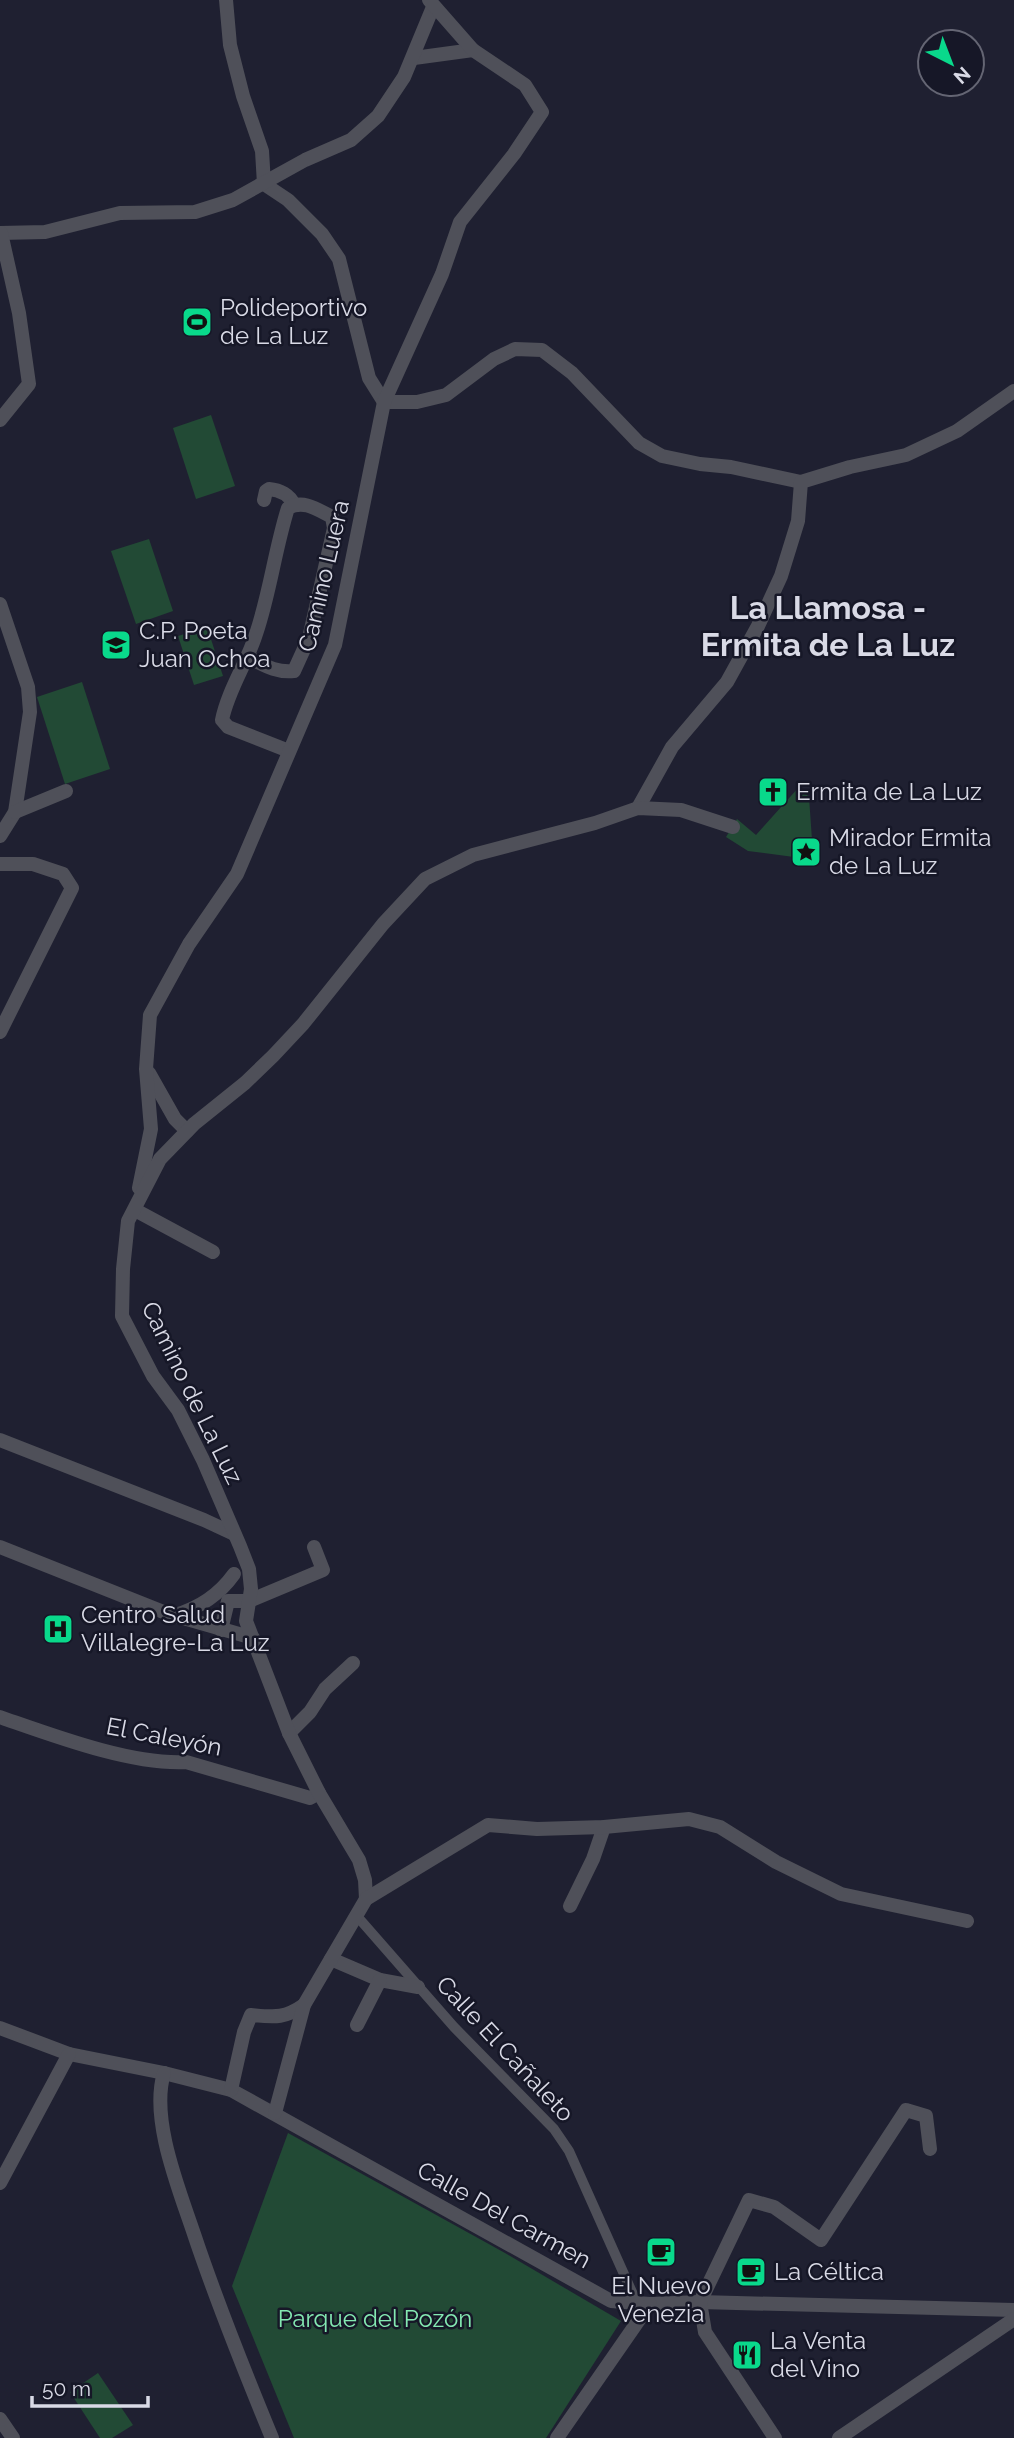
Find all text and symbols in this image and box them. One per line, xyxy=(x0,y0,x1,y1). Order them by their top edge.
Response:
north arrow xyxy=(916,28,986,98)
text: N xyxy=(950,63,975,89)
place label: Polideportivo de La Luz xyxy=(220,293,367,350)
sports icon: Polideportivo de La Luz xyxy=(180,305,214,339)
street label: Camino Luera xyxy=(292,497,355,655)
district label: La Llamosa - Ermita de La Luz xyxy=(701,589,955,663)
place label: C.P. Poeta Juan Ochoa xyxy=(139,616,270,673)
school or university icon: C.P. Poeta Juan Ochoa xyxy=(99,628,133,662)
church icon: Ermita de La Luz xyxy=(756,775,790,809)
place label: Ermita de La Luz xyxy=(796,777,982,806)
place label: Mirador Ermita de La Luz xyxy=(829,823,991,880)
place icon: Mirador Ermita de La Luz xyxy=(789,835,823,869)
street label: Camino de La Luz xyxy=(136,1297,249,1489)
place label: Centro Salud Villalegre-La Luz xyxy=(81,1600,270,1657)
hospital icon: Centro Salud Villalegre-La Luz xyxy=(41,1612,75,1646)
street label: El Caleyón xyxy=(104,1711,224,1762)
street label: Calle El Cañaleto xyxy=(430,1970,580,2128)
street label: Calle Del Carmen xyxy=(412,2155,596,2274)
cafe icon: El Nuevo Venezia xyxy=(644,2235,678,2269)
cafe icon: La Céltica xyxy=(734,2255,768,2289)
place label: La Céltica xyxy=(774,2257,884,2286)
place label: El Nuevo Venezia xyxy=(611,2271,711,2328)
park label: Parque del Pozón xyxy=(278,2304,472,2333)
place label: La Venta del Vino xyxy=(770,2326,866,2383)
restaurant icon: La Venta del Vino xyxy=(730,2338,764,2372)
scale bar xyxy=(32,2364,147,2408)
text: 50 m xyxy=(42,2376,91,2401)

